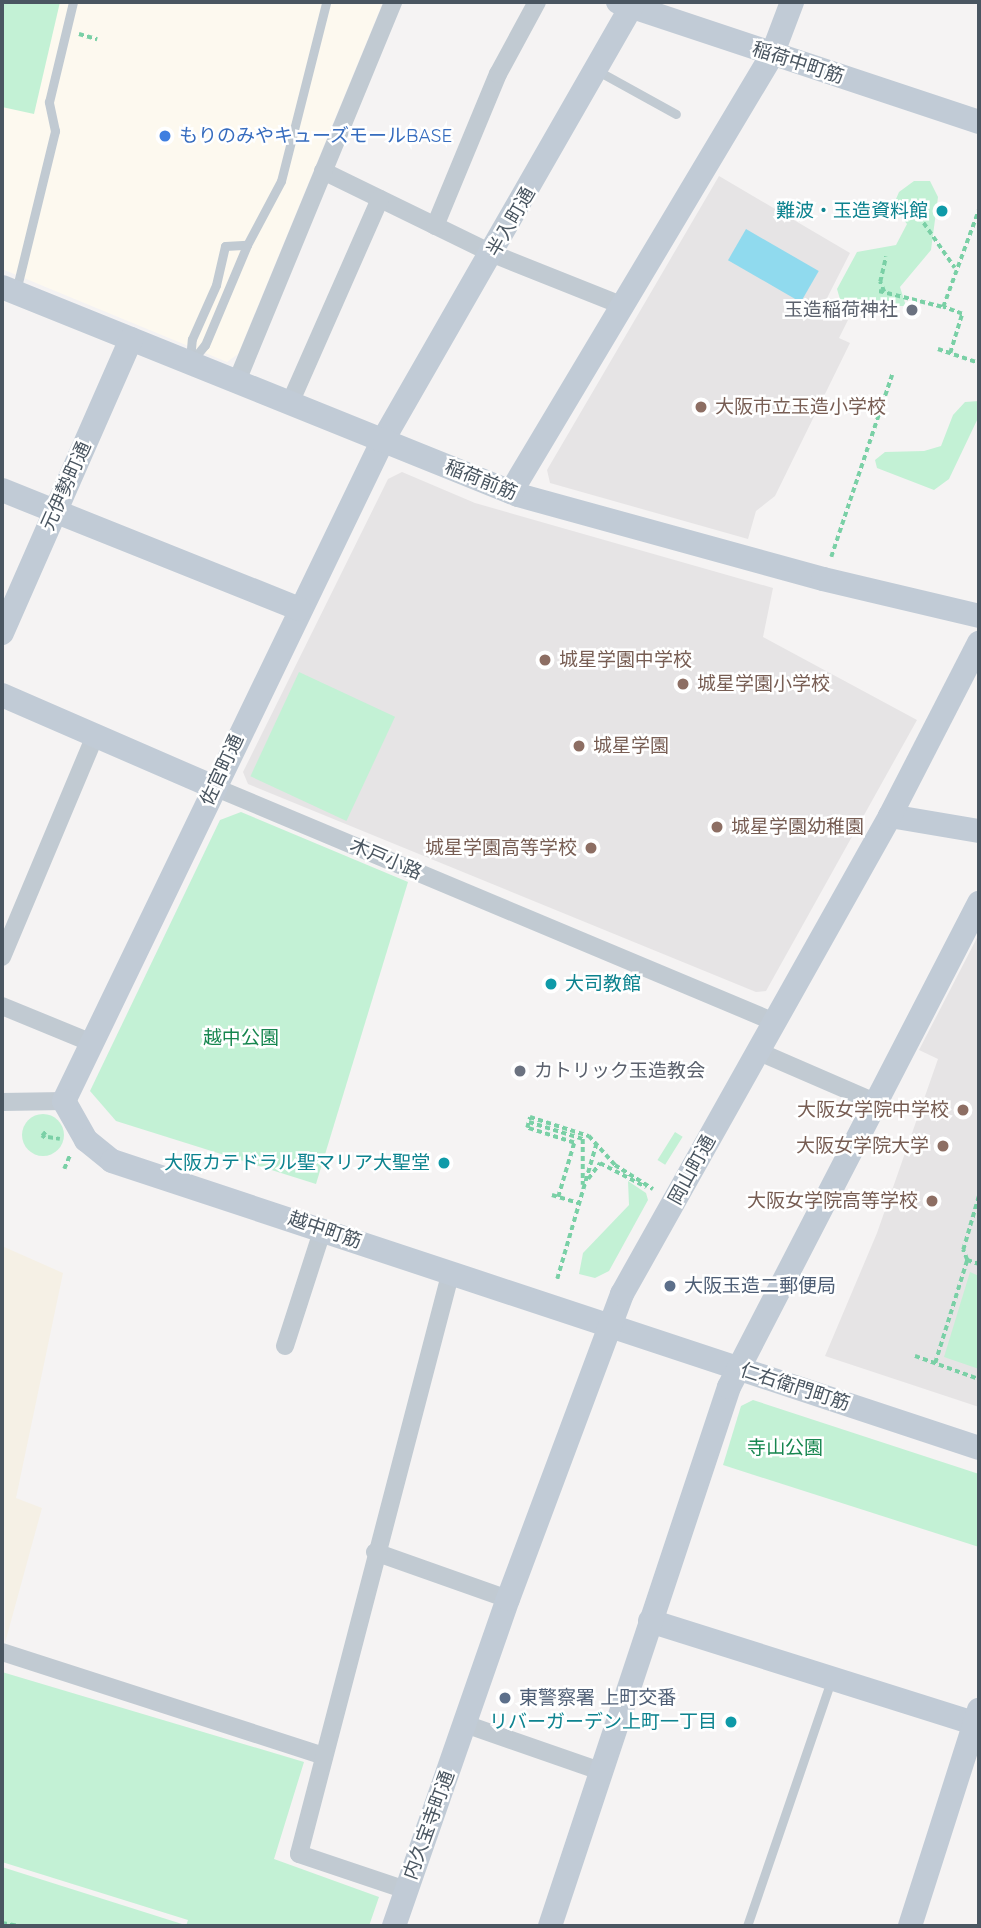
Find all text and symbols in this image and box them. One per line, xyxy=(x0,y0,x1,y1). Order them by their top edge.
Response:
street label: 稲荷中町筋 xyxy=(749,37,847,89)
place label: もりのみやキューズモールBASE xyxy=(179,125,453,147)
marker: もりのみやキューズモールBASE xyxy=(157,128,173,144)
street label: 半入町通 xyxy=(482,183,540,261)
place label: 難波・玉造資料館 xyxy=(776,200,928,222)
marker: 難波・玉造資料館 xyxy=(934,203,950,219)
place label: 玉造稲荷神社 xyxy=(784,299,898,321)
marker: 玉造稲荷神社 xyxy=(904,302,920,318)
place label: 大阪市立玉造小学校 xyxy=(715,396,886,418)
marker: 大阪市立玉造小学校 xyxy=(693,399,709,415)
street label: 元伊勢町通 xyxy=(36,438,96,534)
street label: 稲荷前筋 xyxy=(441,455,521,505)
place label: 城星学園中学校 xyxy=(559,649,692,671)
marker: 城星学園中学校 xyxy=(537,652,553,668)
place label: 城星学園小学校 xyxy=(697,673,830,695)
marker: 城星学園小学校 xyxy=(675,676,691,692)
street label: 佐官町通 xyxy=(196,731,248,809)
place label: 城星学園 xyxy=(593,735,669,757)
marker: 城星学園 xyxy=(571,738,587,754)
place label: 城星学園幼稚園 xyxy=(731,816,864,838)
marker: 城星学園幼稚園 xyxy=(709,819,725,835)
street label: 木戸小路 xyxy=(347,834,425,884)
place label: 城星学園高等学校 xyxy=(425,837,577,859)
marker: 城星学園高等学校 xyxy=(583,840,599,856)
place label: 大司教館 xyxy=(565,973,641,995)
marker: 大司教館 xyxy=(543,976,559,992)
park label: 越中公園 xyxy=(203,1027,279,1049)
place label: カトリック玉造教会 xyxy=(534,1060,705,1082)
marker: カトリック玉造教会 xyxy=(512,1063,528,1079)
place label: 大阪女学院中学校 xyxy=(797,1099,949,1121)
marker: 大阪女学院中学校 xyxy=(955,1102,971,1118)
street label: 岡山町通 xyxy=(664,1131,720,1209)
place label: 大阪女学院大学 xyxy=(796,1135,929,1157)
marker: 大阪女学院大学 xyxy=(935,1138,951,1154)
place label: 大阪カテドラル聖マリア大聖堂 xyxy=(164,1152,430,1174)
marker: 大阪カテドラル聖マリア大聖堂 xyxy=(436,1155,452,1171)
place label: 大阪女学院高等学校 xyxy=(747,1190,918,1212)
marker: 大阪女学院高等学校 xyxy=(924,1193,940,1209)
street label: 越中町筋 xyxy=(285,1207,365,1253)
place label: 大阪玉造二郵便局 xyxy=(684,1275,836,1297)
marker: 大阪玉造二郵便局 xyxy=(662,1278,678,1294)
street label: 仁右衛門町筋 xyxy=(737,1359,853,1415)
park label: 寺山公園 xyxy=(747,1437,823,1459)
place label: 東警察署 上町交番 xyxy=(519,1687,676,1709)
marker: 東警察署 上町交番 xyxy=(497,1690,513,1706)
place label: リバーガーデン上町一丁目 xyxy=(489,1711,717,1733)
marker: リバーガーデン上町一丁目 xyxy=(723,1714,739,1730)
street label: 内久宝寺町通 xyxy=(399,1768,459,1882)

